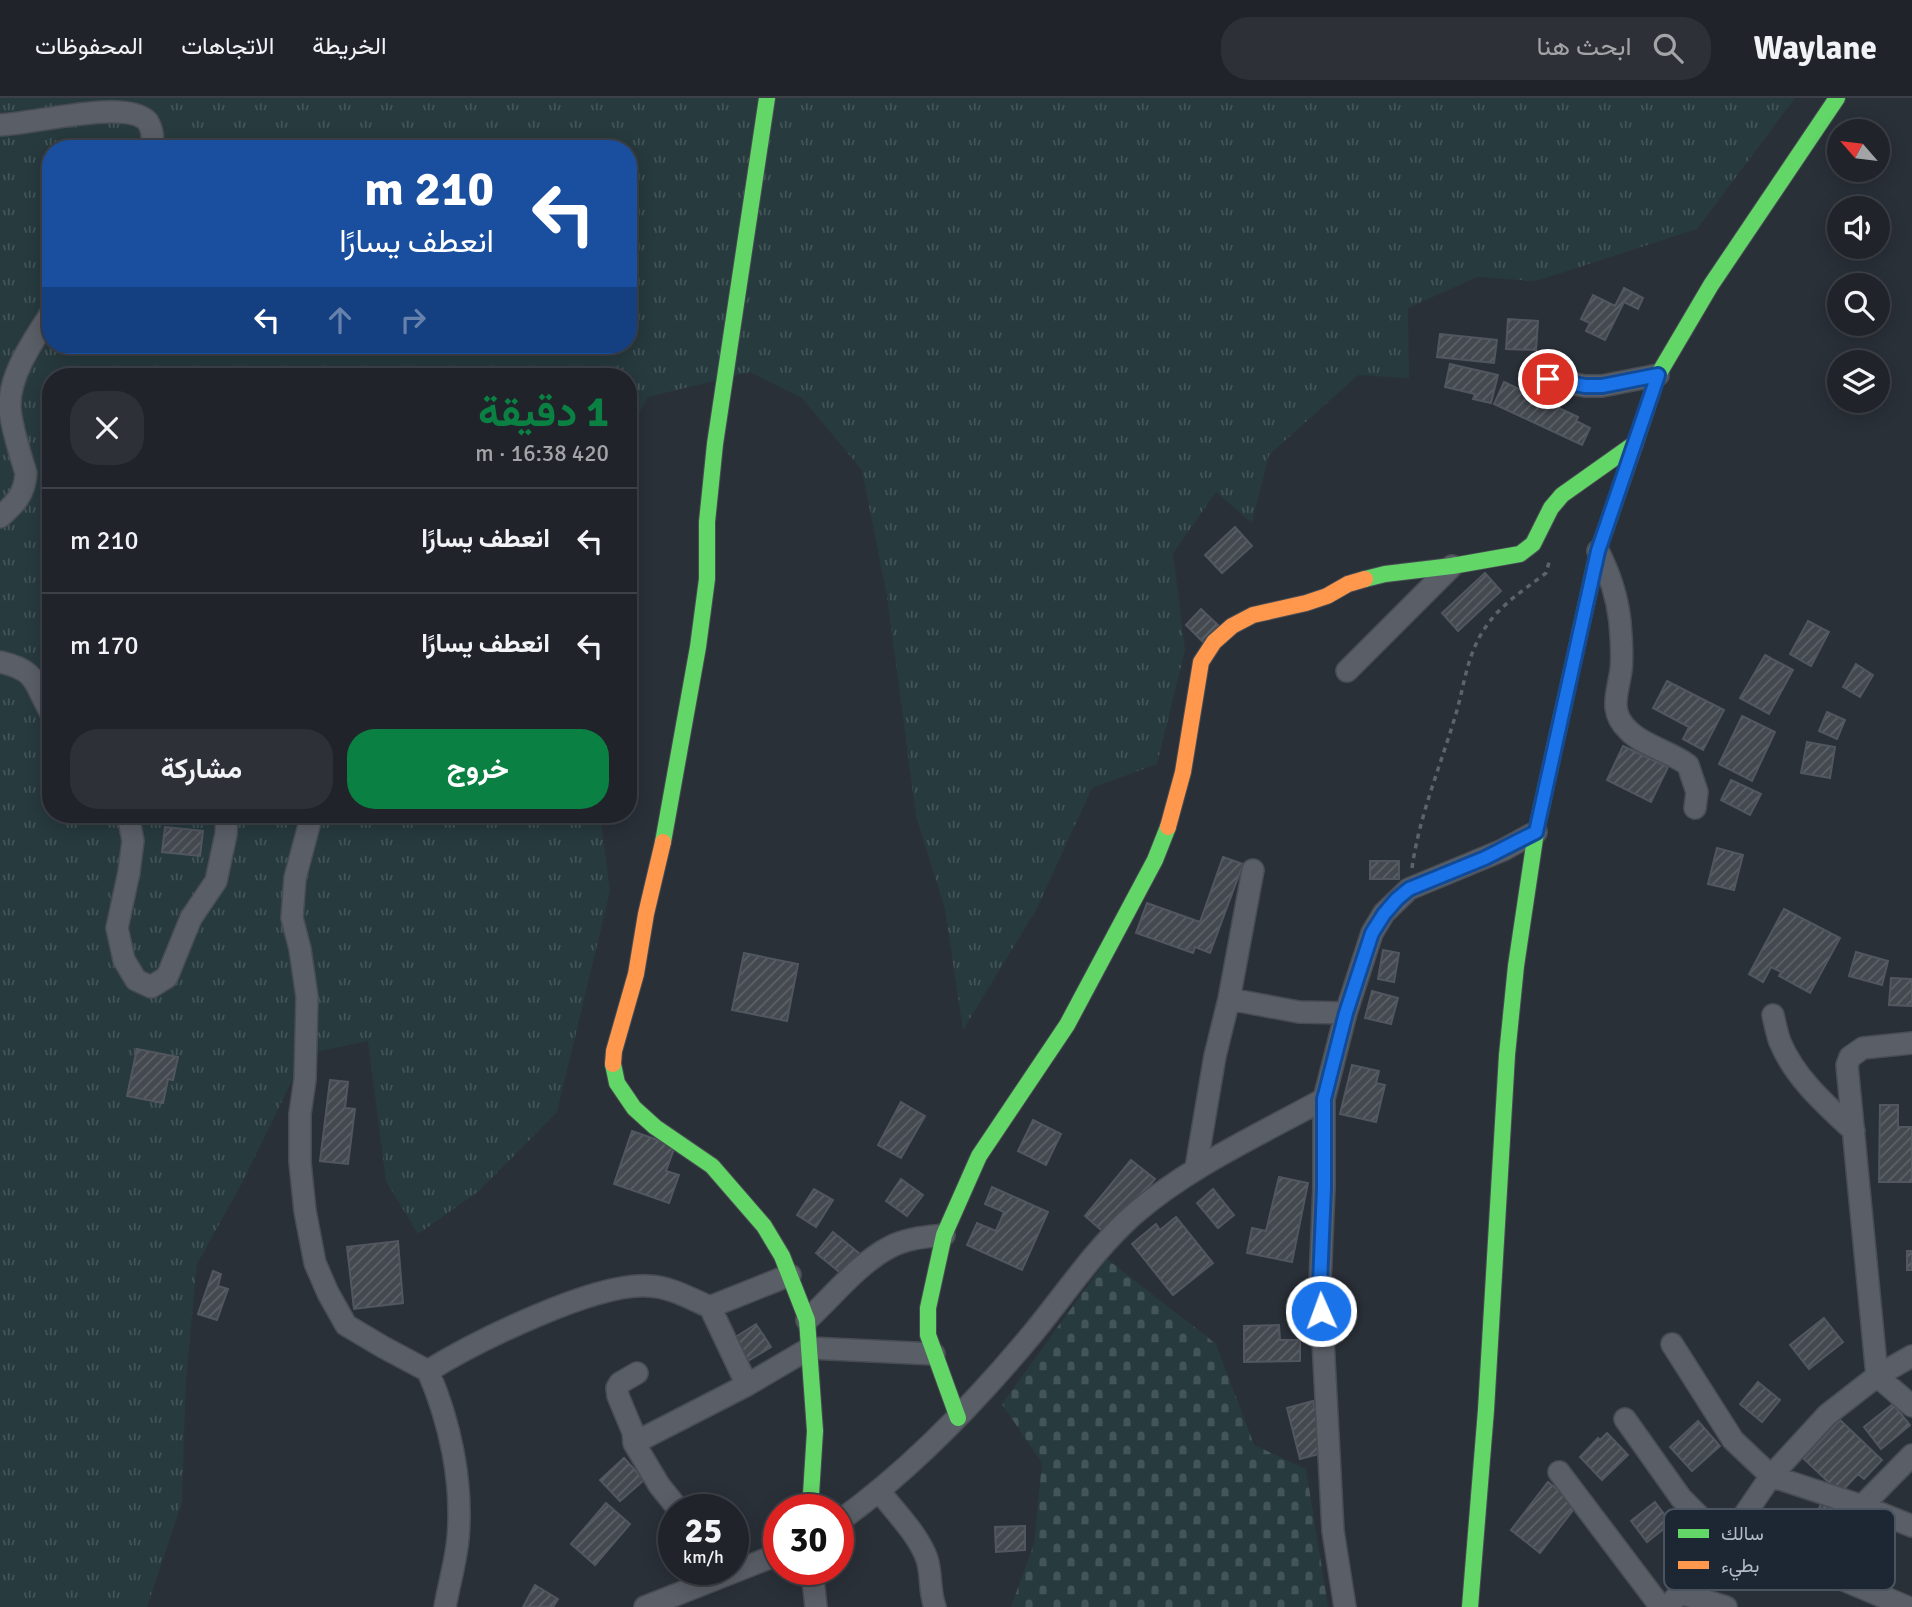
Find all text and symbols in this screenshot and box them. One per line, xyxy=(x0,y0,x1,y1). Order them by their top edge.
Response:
search box xyxy=(1221,17,1711,80)
text: Waylane xyxy=(1753,28,1877,69)
icon: search xyxy=(1649,29,1687,67)
text: المحفوظات xyxy=(35,31,143,61)
text: الاتجاهات xyxy=(181,31,274,61)
text: الخريطة xyxy=(312,31,387,61)
text: ابحث هنا xyxy=(1537,31,1631,63)
north arrow xyxy=(1827,119,1890,182)
map controls xyxy=(1827,119,1890,413)
text: 210 m xyxy=(364,159,494,219)
icon: left xyxy=(518,168,609,259)
button: sound xyxy=(1827,196,1890,259)
text: انعطف يسارًا xyxy=(339,222,494,261)
button: search xyxy=(1827,273,1890,336)
icon: left xyxy=(248,301,286,339)
icon: ahead xyxy=(321,301,359,339)
icon: right xyxy=(394,301,432,339)
pin xyxy=(1518,349,1578,409)
button: layers xyxy=(1827,350,1890,413)
icon: arrive xyxy=(1529,360,1567,398)
text: 1 دقيقة xyxy=(478,387,609,438)
button: close xyxy=(70,391,144,465)
text: 420 m · 16:38 xyxy=(475,439,609,468)
icon: left xyxy=(571,522,609,560)
text: انعطف يسارًا xyxy=(421,523,550,555)
text: 210 m xyxy=(70,525,139,557)
icon: left xyxy=(571,627,609,665)
text: انعطف يسارًا xyxy=(421,628,550,660)
text: 170 m xyxy=(70,630,139,662)
button: مشاركة xyxy=(70,729,333,809)
button: خروج xyxy=(347,729,609,809)
position arrow xyxy=(1284,1274,1358,1348)
speed limit sign: 30 xyxy=(763,1494,854,1585)
text: 25 xyxy=(685,1509,722,1552)
legend xyxy=(1664,1509,1895,1590)
text: سالك xyxy=(1721,1522,1764,1546)
text: km/h xyxy=(683,1546,724,1568)
text: بطيء xyxy=(1721,1554,1759,1581)

